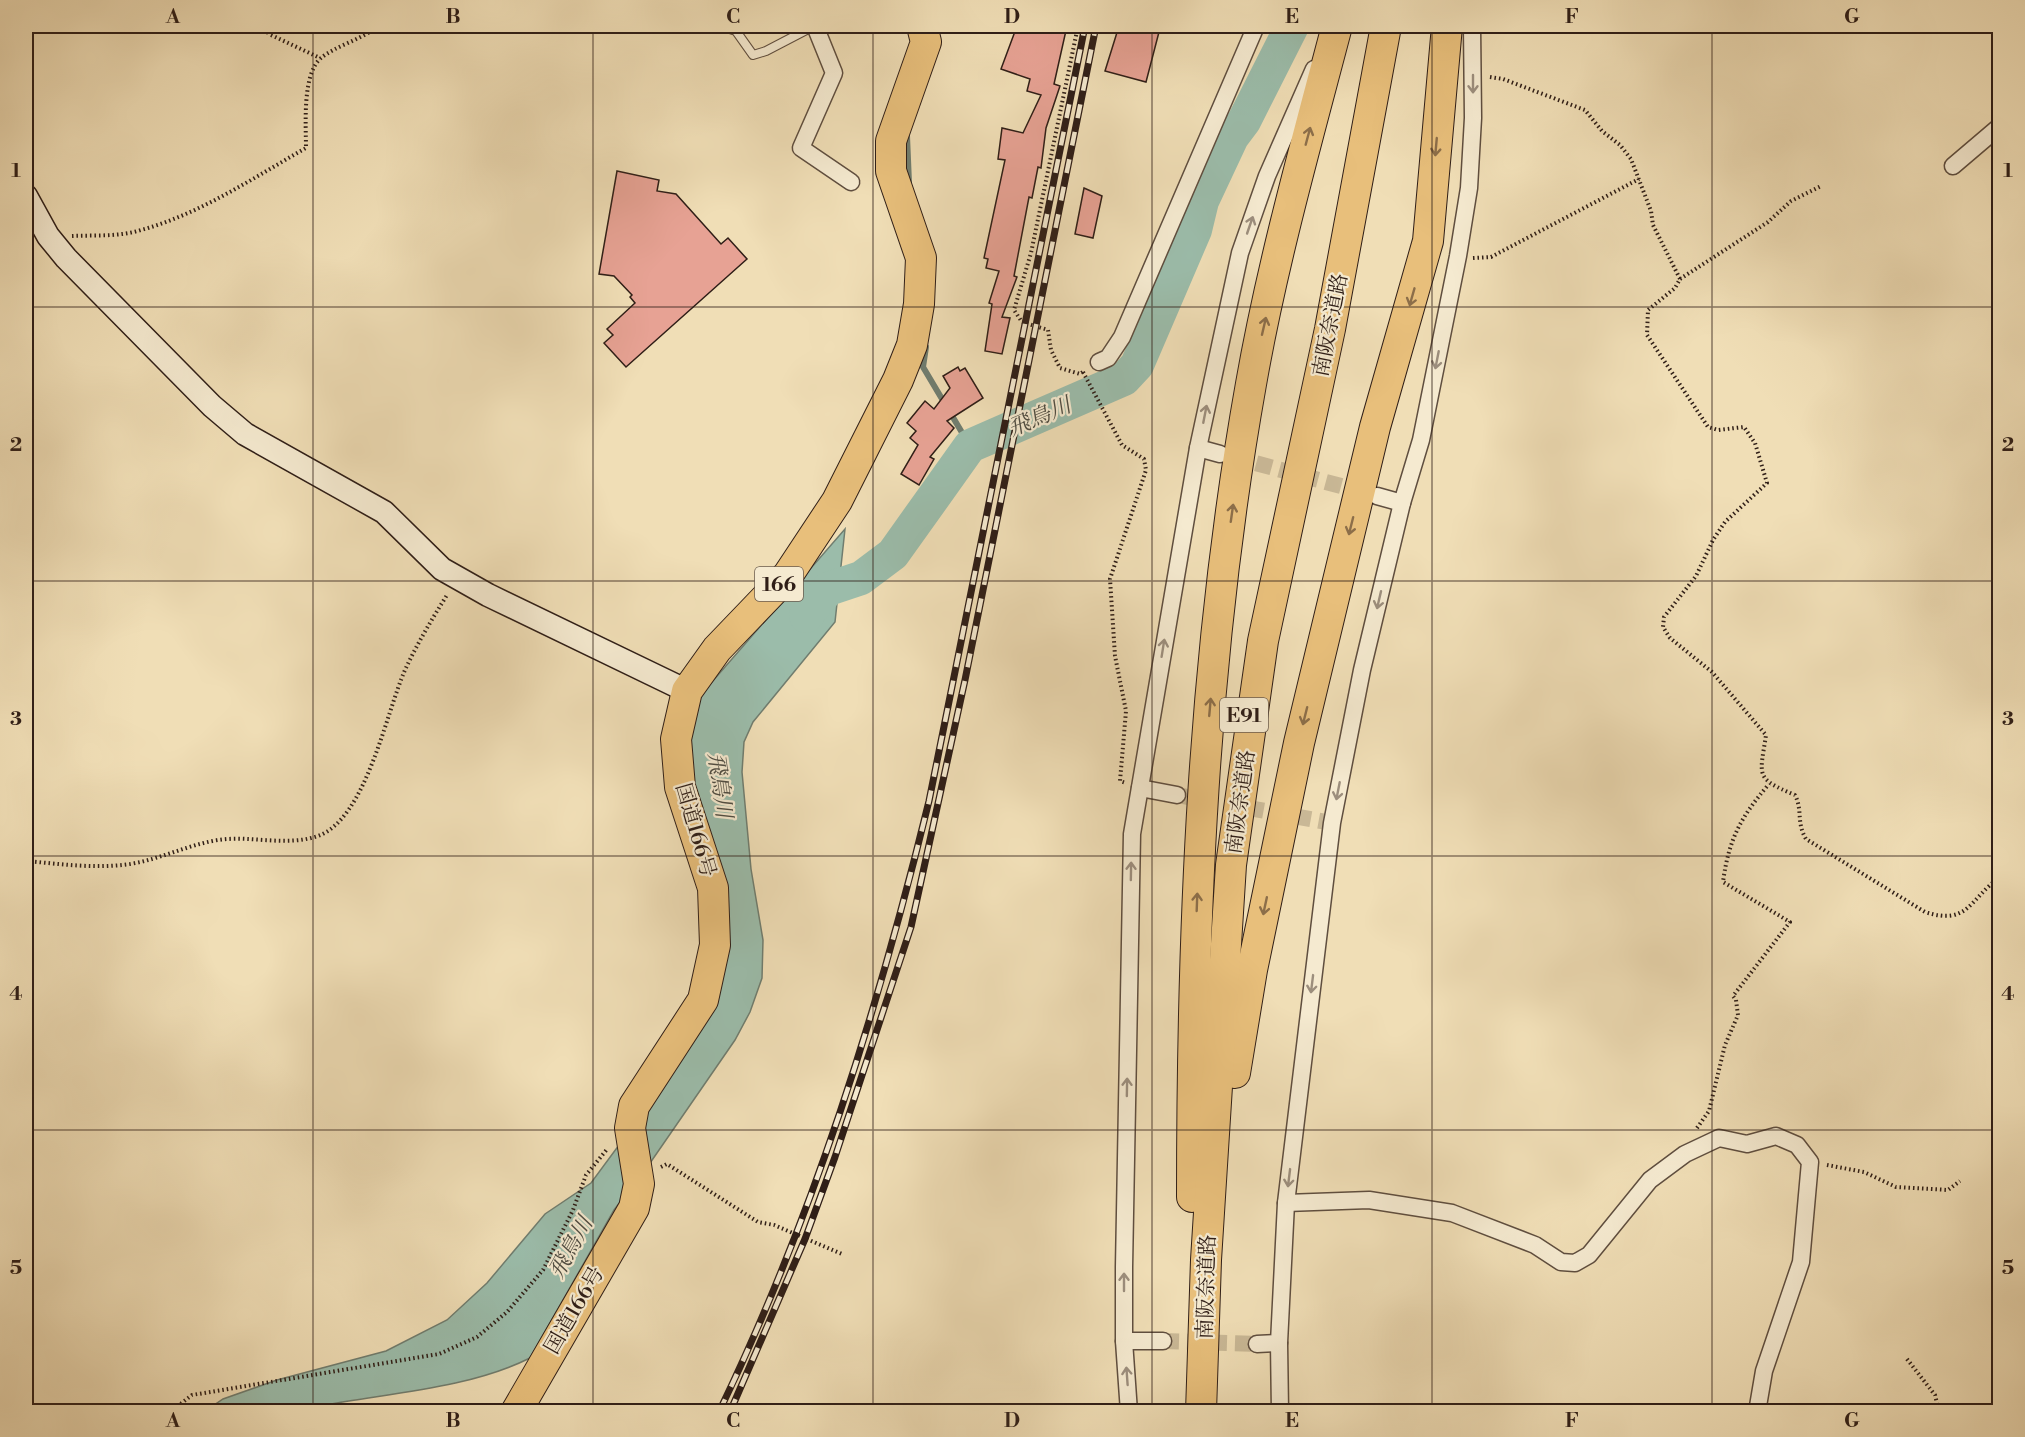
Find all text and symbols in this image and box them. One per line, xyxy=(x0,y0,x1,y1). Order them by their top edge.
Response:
text: A xyxy=(165,5,181,30)
text: B xyxy=(445,5,461,30)
text: C xyxy=(726,5,740,30)
text: D xyxy=(1004,5,1020,30)
text: E xyxy=(1285,5,1299,30)
text: F xyxy=(1565,5,1579,30)
text: G xyxy=(1844,5,1860,30)
one-way arrow xyxy=(1467,73,1479,93)
one-way arrow xyxy=(1302,127,1314,146)
one-way arrow xyxy=(1430,136,1441,156)
text: 1 xyxy=(11,159,21,184)
text: 1 xyxy=(2003,159,2013,184)
one-way arrow xyxy=(1245,216,1256,235)
street label: 南阪奈道路 xyxy=(1308,271,1354,379)
one-way arrow xyxy=(1406,287,1417,306)
one-way arrow xyxy=(1258,317,1270,336)
one-way arrow xyxy=(1431,349,1442,369)
water label: 飛鳥川 xyxy=(1004,391,1077,443)
one-way arrow xyxy=(1200,405,1211,425)
text: 2 xyxy=(10,433,22,458)
text: 2 xyxy=(2002,433,2014,458)
one-way arrow xyxy=(1226,504,1237,524)
one-way arrow xyxy=(1345,516,1357,535)
road number: 166 xyxy=(755,567,803,601)
one-way arrow xyxy=(1373,590,1384,610)
one-way arrow xyxy=(1157,638,1168,658)
one-way arrow xyxy=(1204,698,1215,718)
road number: E91 xyxy=(1220,698,1268,732)
one-way arrow xyxy=(1299,706,1311,725)
text: 3 xyxy=(10,707,22,732)
text: 3 xyxy=(2002,707,2014,732)
street label: 南阪奈道路 xyxy=(1221,748,1261,856)
water label: 飛鳥川 xyxy=(702,751,738,822)
street label: 国道166号 xyxy=(669,780,721,880)
one-way arrow xyxy=(1332,781,1343,800)
one-way arrow xyxy=(1125,862,1137,882)
one-way arrow xyxy=(1191,892,1202,912)
one-way arrow xyxy=(1259,896,1270,916)
one-way arrow xyxy=(1306,974,1317,994)
text: 4 xyxy=(9,982,23,1007)
text: 4 xyxy=(2001,982,2015,1007)
one-way arrow xyxy=(1121,1078,1133,1098)
one-way arrow xyxy=(1283,1167,1294,1187)
water label: 飛鳥川 xyxy=(544,1211,600,1283)
street label: 南阪奈道路 xyxy=(1192,1234,1222,1340)
text: 5 xyxy=(10,1256,22,1281)
text: 5 xyxy=(2002,1256,2014,1281)
street label: 国道166号 xyxy=(539,1262,610,1359)
one-way arrow xyxy=(1118,1273,1130,1293)
one-way arrow xyxy=(1121,1367,1132,1387)
text: A xyxy=(165,1409,181,1434)
text: B xyxy=(445,1409,461,1434)
text: C xyxy=(726,1409,740,1434)
text: D xyxy=(1004,1409,1020,1434)
text: E xyxy=(1285,1409,1299,1434)
text: F xyxy=(1565,1409,1579,1434)
text: G xyxy=(1844,1409,1860,1434)

